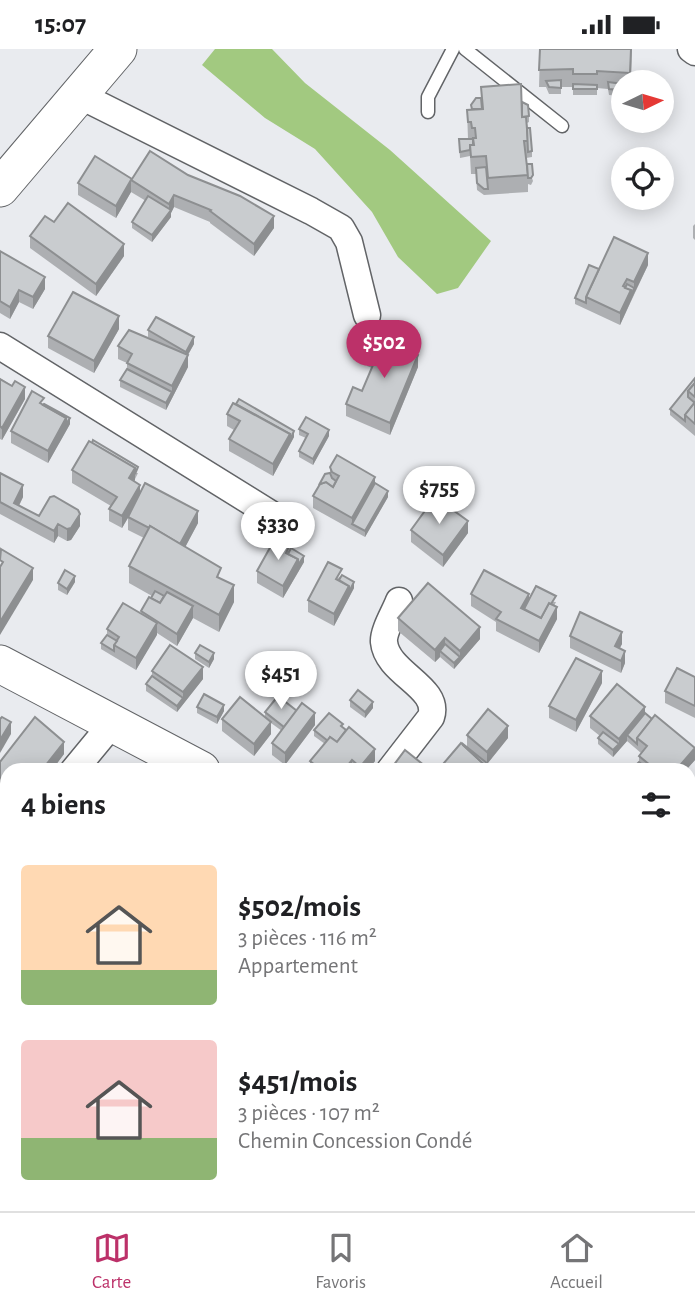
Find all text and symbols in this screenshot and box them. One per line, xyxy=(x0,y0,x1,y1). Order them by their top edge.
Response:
text: 15:07 xyxy=(35,11,86,37)
north arrow xyxy=(611,70,674,133)
map controls xyxy=(611,70,674,210)
button: locate xyxy=(611,147,674,210)
pin: $502 xyxy=(343,321,425,380)
text: $502 xyxy=(362,331,406,354)
pin: $755 xyxy=(398,467,480,526)
text: $755 xyxy=(419,477,459,500)
pin: $330 xyxy=(237,503,319,562)
text: $330 xyxy=(257,513,299,536)
pin: $451 xyxy=(240,651,322,711)
text: $451 xyxy=(261,662,301,685)
icon: filters xyxy=(637,786,675,824)
text: 4 biens xyxy=(21,790,106,820)
text: $502/mois xyxy=(238,892,361,922)
icon: home xyxy=(77,893,161,977)
text: 3 pièces · 116 m² xyxy=(238,927,377,950)
text: Appartement xyxy=(238,955,358,978)
text: $451/mois xyxy=(238,1067,357,1097)
icon: home xyxy=(77,1068,161,1152)
text: 3 pièces · 107 m² xyxy=(238,1102,380,1125)
text: Chemin Concession Condé xyxy=(238,1130,472,1153)
tab: Carte xyxy=(92,1229,131,1294)
tab: Favoris xyxy=(315,1229,366,1294)
tab: Accueil xyxy=(550,1229,603,1294)

